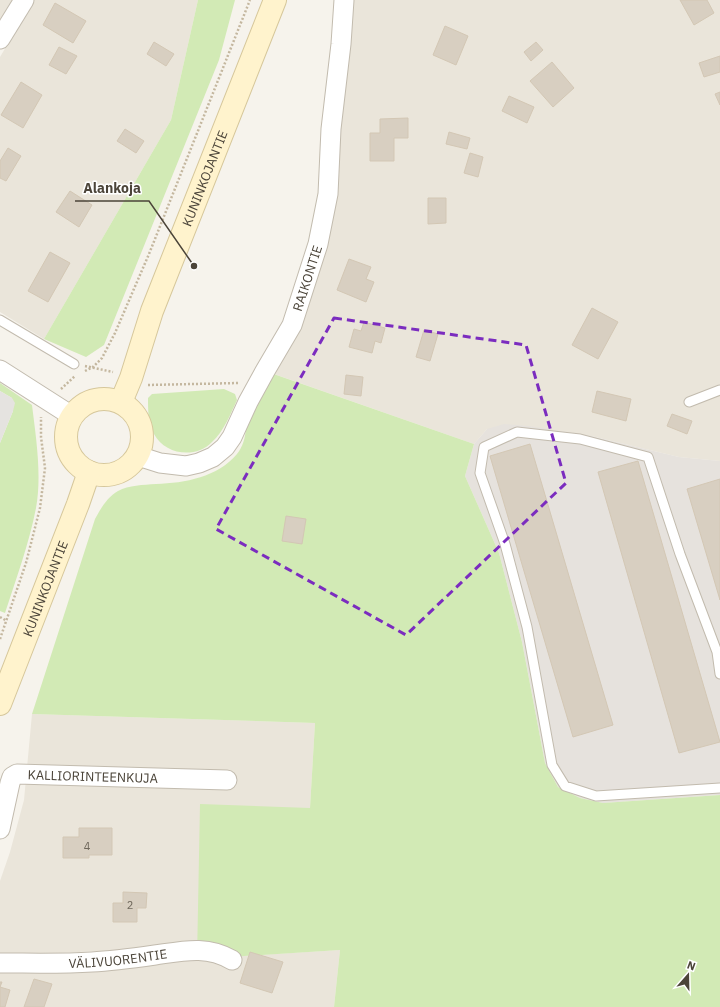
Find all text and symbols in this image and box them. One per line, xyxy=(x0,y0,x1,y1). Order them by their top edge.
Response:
street label: KUNINKOJANTIE xyxy=(178,128,232,229)
callout: Alankoja xyxy=(75,175,149,201)
text: Alankoja xyxy=(83,179,141,197)
street label: RAIKONTIE xyxy=(289,243,326,313)
street label: KUNINKOJANTIE xyxy=(19,538,72,639)
street label: KALLIORINTEENKUJA xyxy=(27,766,159,787)
house number: 4 xyxy=(84,839,91,853)
house number: 2 xyxy=(127,898,133,912)
street label: VÄLIVUORENTIE xyxy=(68,945,168,972)
north arrow xyxy=(668,955,708,995)
text: N xyxy=(685,958,698,974)

